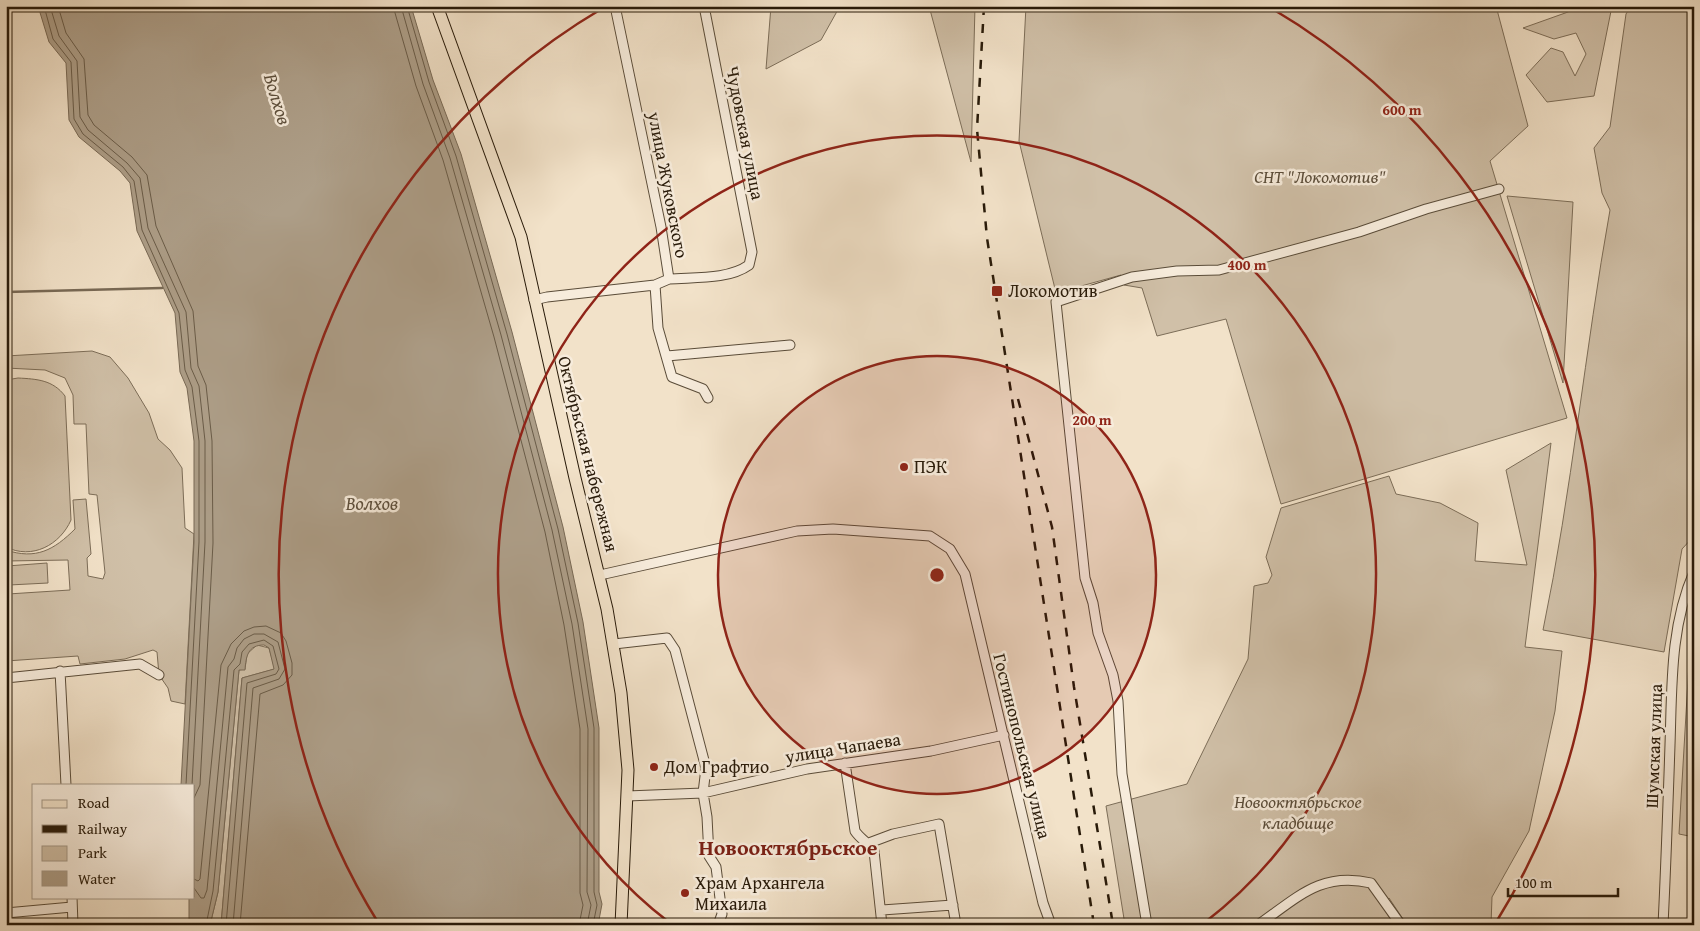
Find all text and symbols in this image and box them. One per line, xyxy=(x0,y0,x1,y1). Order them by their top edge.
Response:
street label: Чудовская улица xyxy=(719,64,772,202)
water label: Волхов xyxy=(257,69,299,128)
text: 600 m xyxy=(1382,99,1422,120)
street label: улица Жуковского xyxy=(641,108,696,260)
park label: СНТ "Локомотив" xyxy=(1254,163,1386,190)
text: 400 m xyxy=(1227,254,1267,275)
place label: Локомотив xyxy=(1008,277,1098,304)
marker: Локомотив xyxy=(990,284,1004,298)
street label: Октябрьская набережная xyxy=(551,353,626,555)
text: 200 m xyxy=(1072,409,1112,430)
place label: ПЭК xyxy=(914,453,947,480)
marker: ПЭК xyxy=(898,461,910,473)
water label: Волхов xyxy=(345,489,398,517)
centre of rings xyxy=(928,566,946,584)
street label: Гостинопольская улица xyxy=(986,650,1059,842)
street label: Шумская улица xyxy=(1638,683,1669,809)
street label: улица Чапаева xyxy=(782,725,903,770)
place label: Дом Графтио xyxy=(663,753,769,780)
marker: Дом Графтио xyxy=(648,761,660,773)
legend xyxy=(32,784,195,898)
park label: Новооктябрьское кладбище xyxy=(1234,788,1362,836)
text: Road xyxy=(78,792,109,813)
text: Railway xyxy=(78,818,128,839)
district label: Новооктябрьское xyxy=(698,831,878,863)
text: Park xyxy=(78,842,107,863)
scale bar xyxy=(1508,866,1618,898)
text: Water xyxy=(78,868,116,889)
place label: Храм Архангела Михаила xyxy=(695,869,825,917)
text: 100 m xyxy=(1515,872,1553,893)
marker: Храм Архангела Михаила xyxy=(679,887,691,899)

